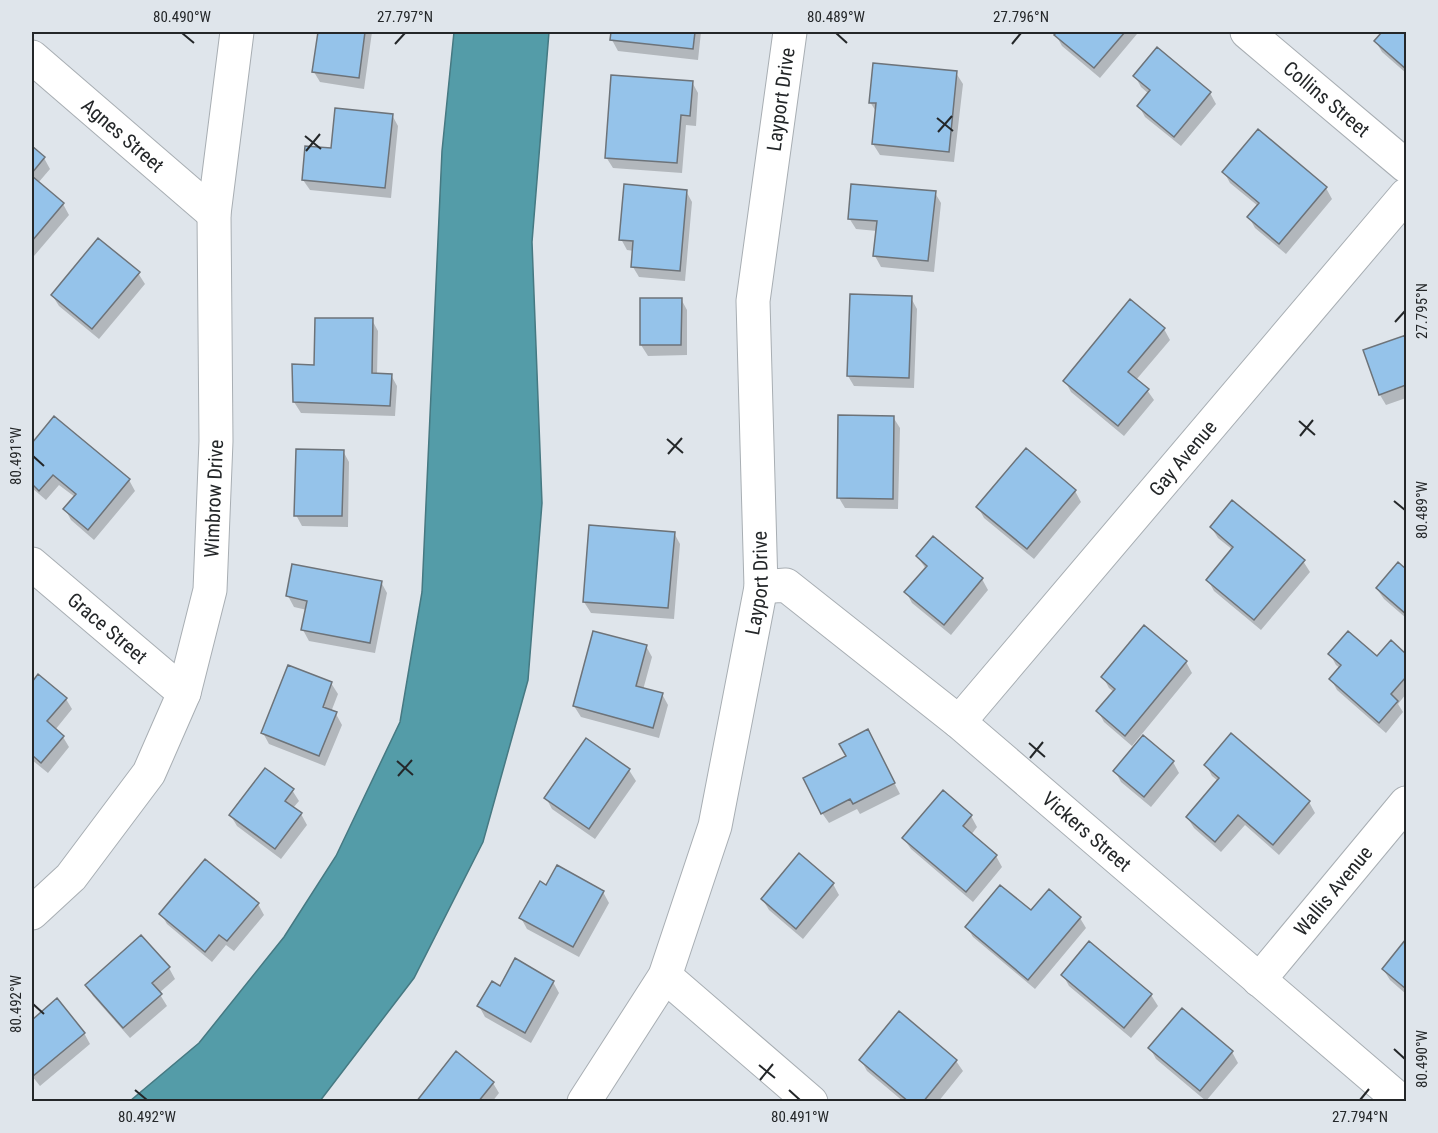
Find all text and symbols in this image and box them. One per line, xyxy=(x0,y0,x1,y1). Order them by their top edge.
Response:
text: 80.490°W xyxy=(153,8,212,26)
text: 27.797°N xyxy=(377,8,433,26)
text: 80.489°W xyxy=(807,8,866,26)
text: 27.796°N xyxy=(993,8,1049,26)
street label: Layport Drive xyxy=(762,46,800,153)
street label: Collins Street xyxy=(1278,56,1375,142)
street label: Agnes Street xyxy=(77,93,169,178)
text: 27.795°N xyxy=(1413,283,1431,339)
street label: Gay Avenue xyxy=(1144,415,1222,501)
text: 80.491°W xyxy=(7,426,25,485)
street label: Wimbrow Drive xyxy=(199,439,228,558)
text: 80.489°W xyxy=(1413,480,1431,539)
street label: Layport Drive xyxy=(740,531,773,637)
street label: Grace Street xyxy=(63,587,152,669)
street label: Vickers Street xyxy=(1037,787,1136,876)
street label: Wallis Avenue xyxy=(1289,841,1377,941)
text: 80.492°W xyxy=(7,974,25,1033)
text: 80.490°W xyxy=(1413,1029,1431,1088)
text: 80.492°W xyxy=(118,1108,177,1126)
text: 80.491°W xyxy=(771,1108,830,1126)
text: 27.794°N xyxy=(1332,1108,1388,1126)

